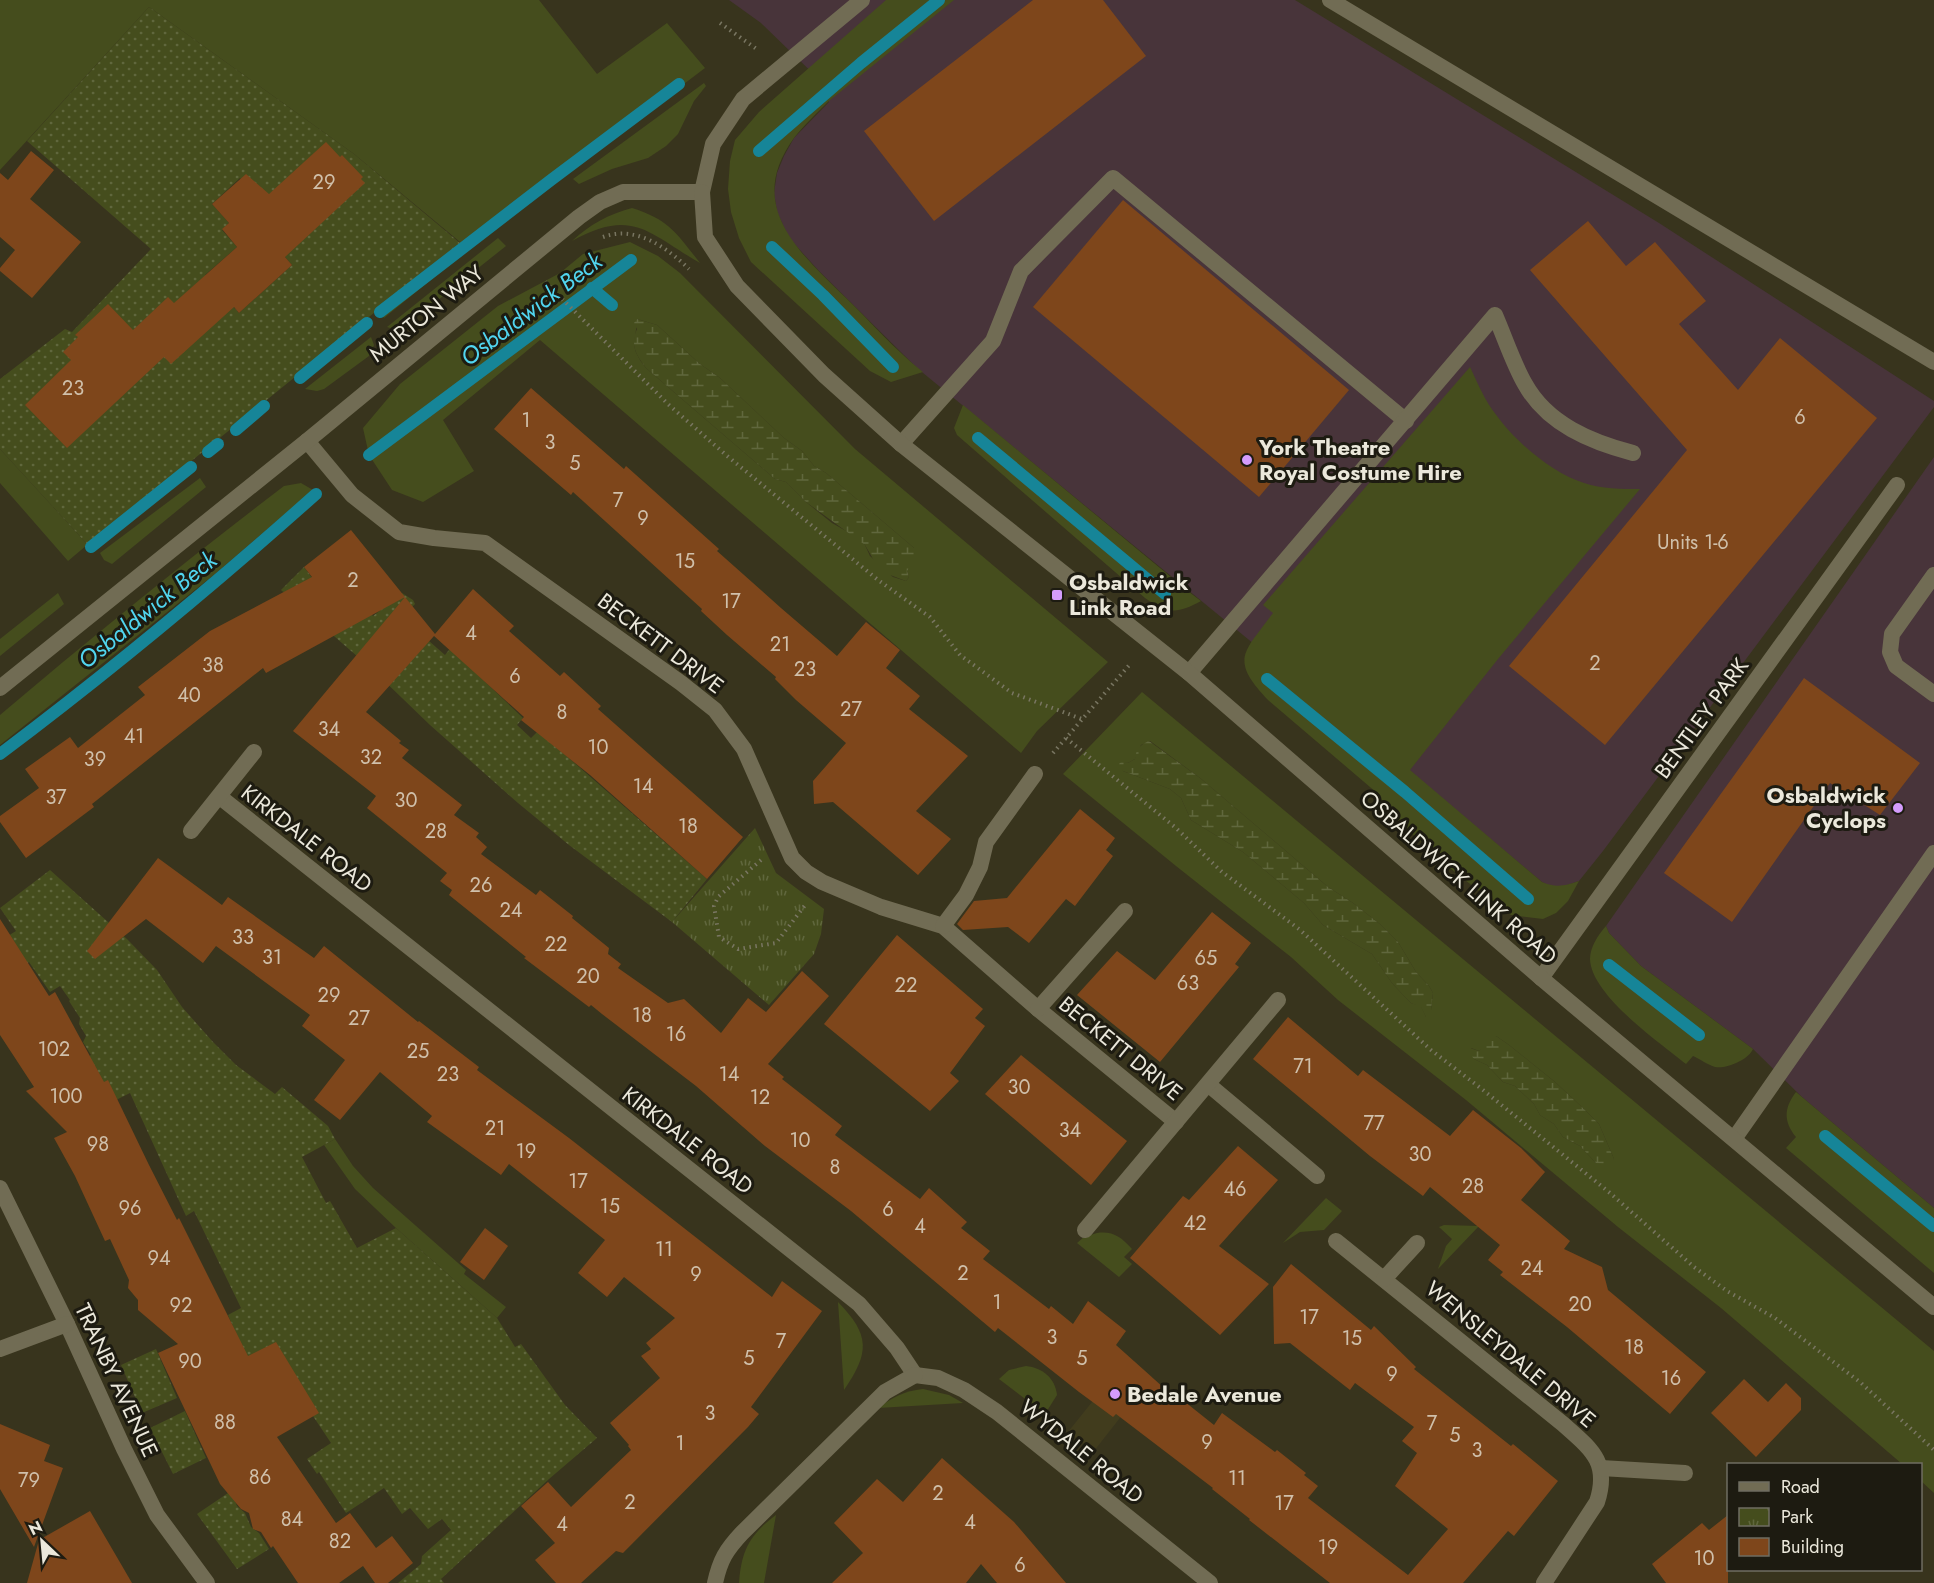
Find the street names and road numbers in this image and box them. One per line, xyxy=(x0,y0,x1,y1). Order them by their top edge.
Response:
street label: MURTON WAY xyxy=(362,256,491,369)
street label: BECKETT DRIVE xyxy=(591,585,731,701)
street label: BENTLEY PARK xyxy=(1646,651,1756,785)
street label: KIRKDALE ROAD xyxy=(235,777,379,899)
street label: OSBALDWICK LINK ROAD xyxy=(1354,783,1564,972)
street label: BECKETT DRIVE xyxy=(1052,988,1190,1108)
street label: KIRKDALE ROAD xyxy=(616,1079,760,1201)
street label: WENSLEYDALE DRIVE xyxy=(1419,1273,1603,1435)
street label: TRANBY AVENUE xyxy=(67,1298,167,1462)
street label: WYDALE ROAD xyxy=(1013,1391,1151,1511)

